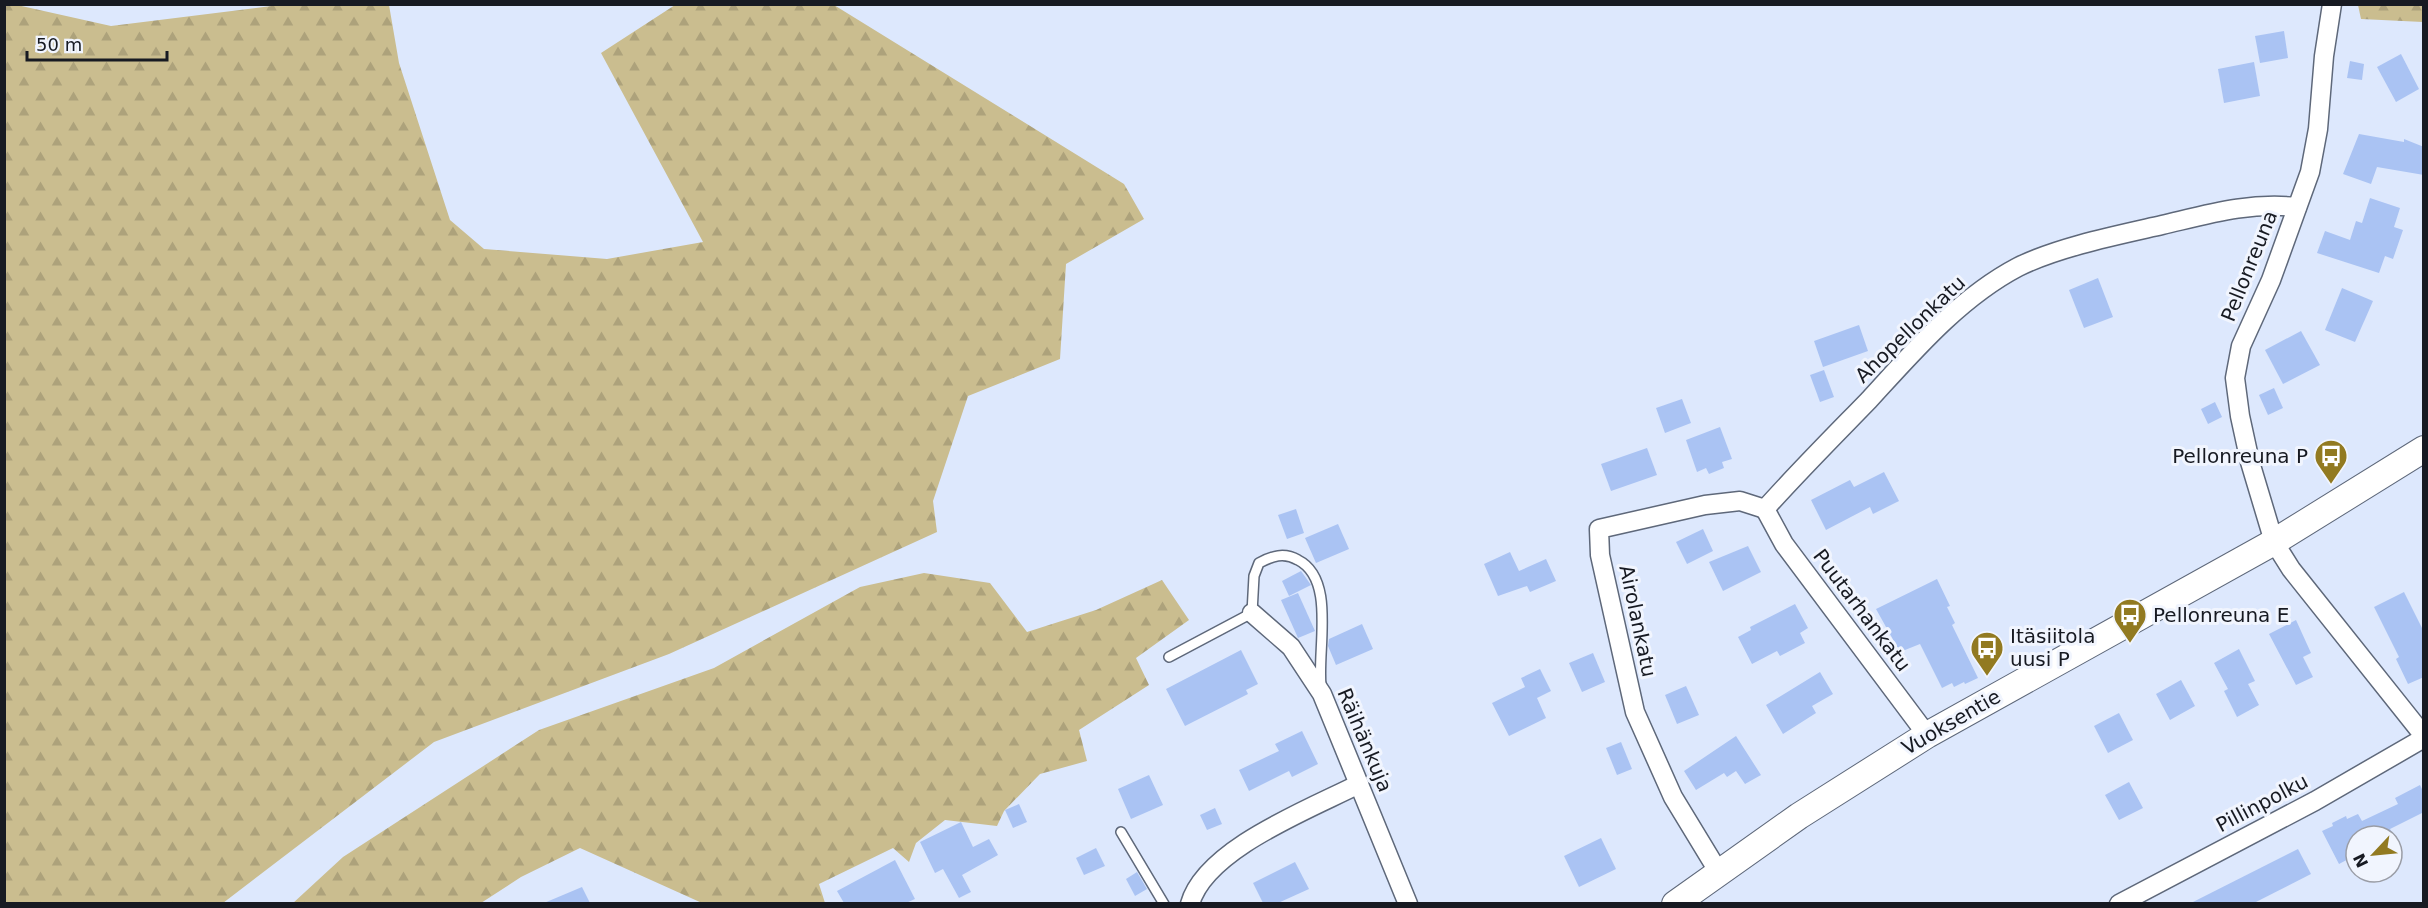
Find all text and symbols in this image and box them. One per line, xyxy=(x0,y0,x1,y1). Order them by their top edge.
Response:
scale bar xyxy=(27,24,166,62)
text: 50 m xyxy=(36,34,82,55)
street label: Pellonreuna xyxy=(2216,207,2282,325)
street label: Ahopellonkatu xyxy=(1850,270,1970,388)
bus stop icon: Pellonreuna P xyxy=(2313,438,2349,485)
place label: Pellonreuna P xyxy=(2172,444,2308,468)
street label: Puutarhankatu xyxy=(1808,544,1916,676)
street label: Airolankatu xyxy=(1614,563,1662,679)
bus stop icon: Pellonreuna E xyxy=(2112,597,2148,644)
place label: Pellonreuna E xyxy=(2153,603,2289,627)
place label: Itäsiitola uusi P xyxy=(2010,624,2095,671)
bus stop icon: Itäsiitola uusi P xyxy=(1969,630,2005,677)
street label: Vuoksentie xyxy=(1897,684,2005,760)
street label: Räihänkuja xyxy=(1332,685,1398,795)
street label: Pillinpolku xyxy=(2212,769,2312,837)
north arrow xyxy=(2344,824,2404,884)
text: N xyxy=(2349,850,2372,871)

